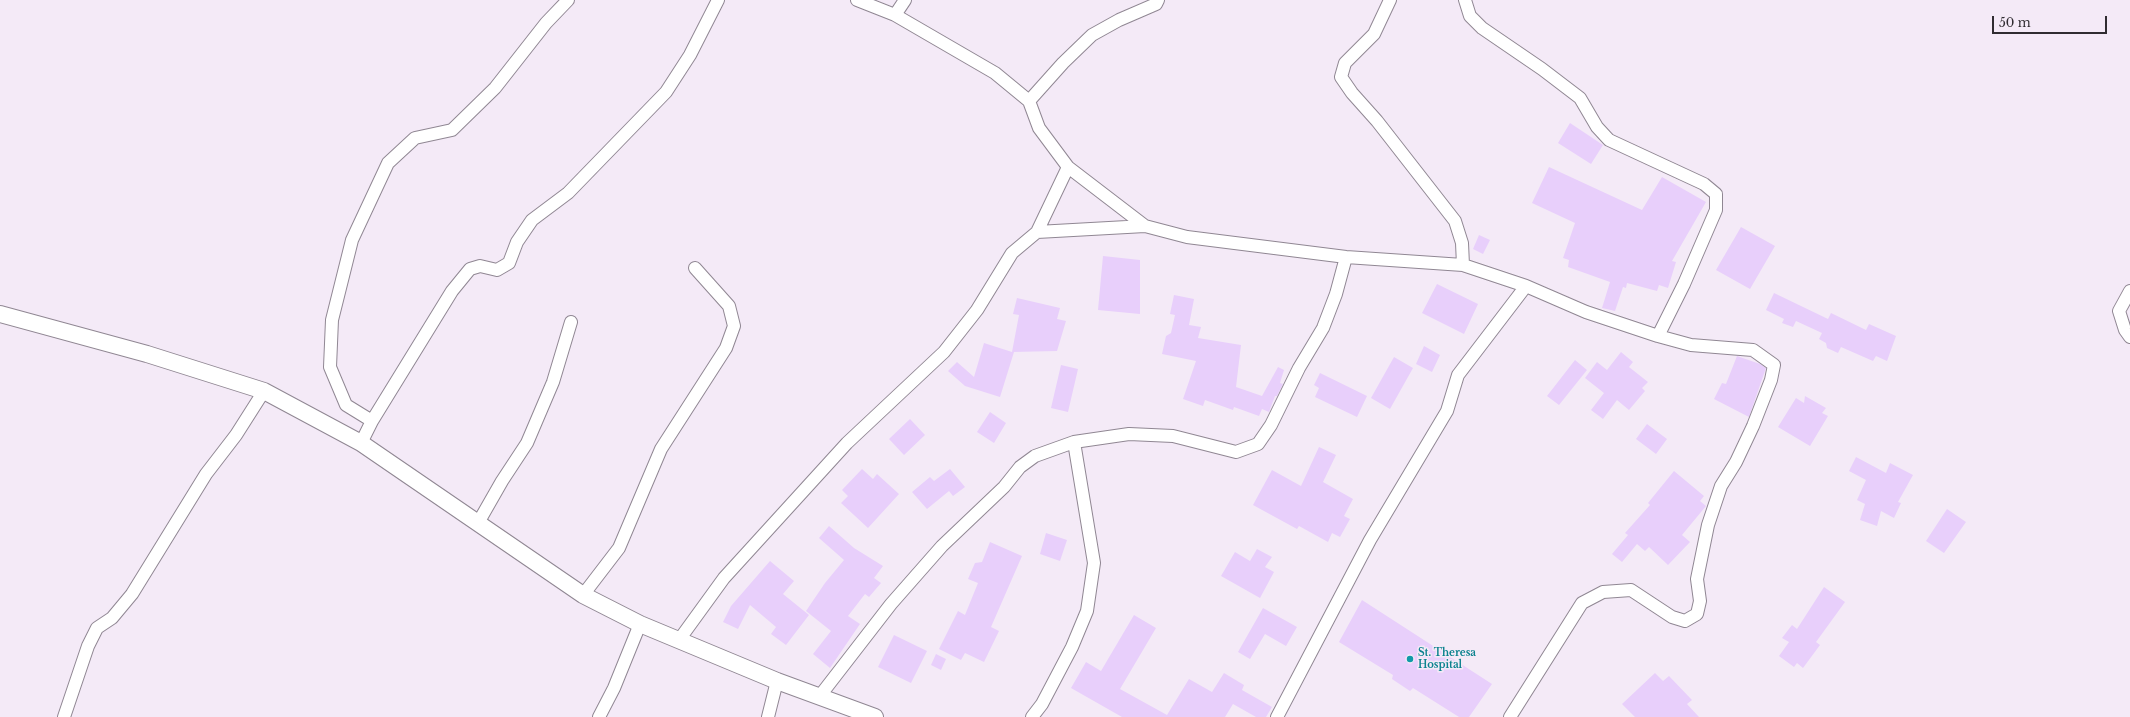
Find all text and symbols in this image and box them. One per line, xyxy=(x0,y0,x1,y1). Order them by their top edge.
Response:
scale bar xyxy=(1994,8,2109,34)
text: 50 m xyxy=(1999,15,2031,30)
place label: St. Theresa Hospital xyxy=(1418,647,1476,670)
marker: St. Theresa Hospital xyxy=(1405,654,1415,664)

